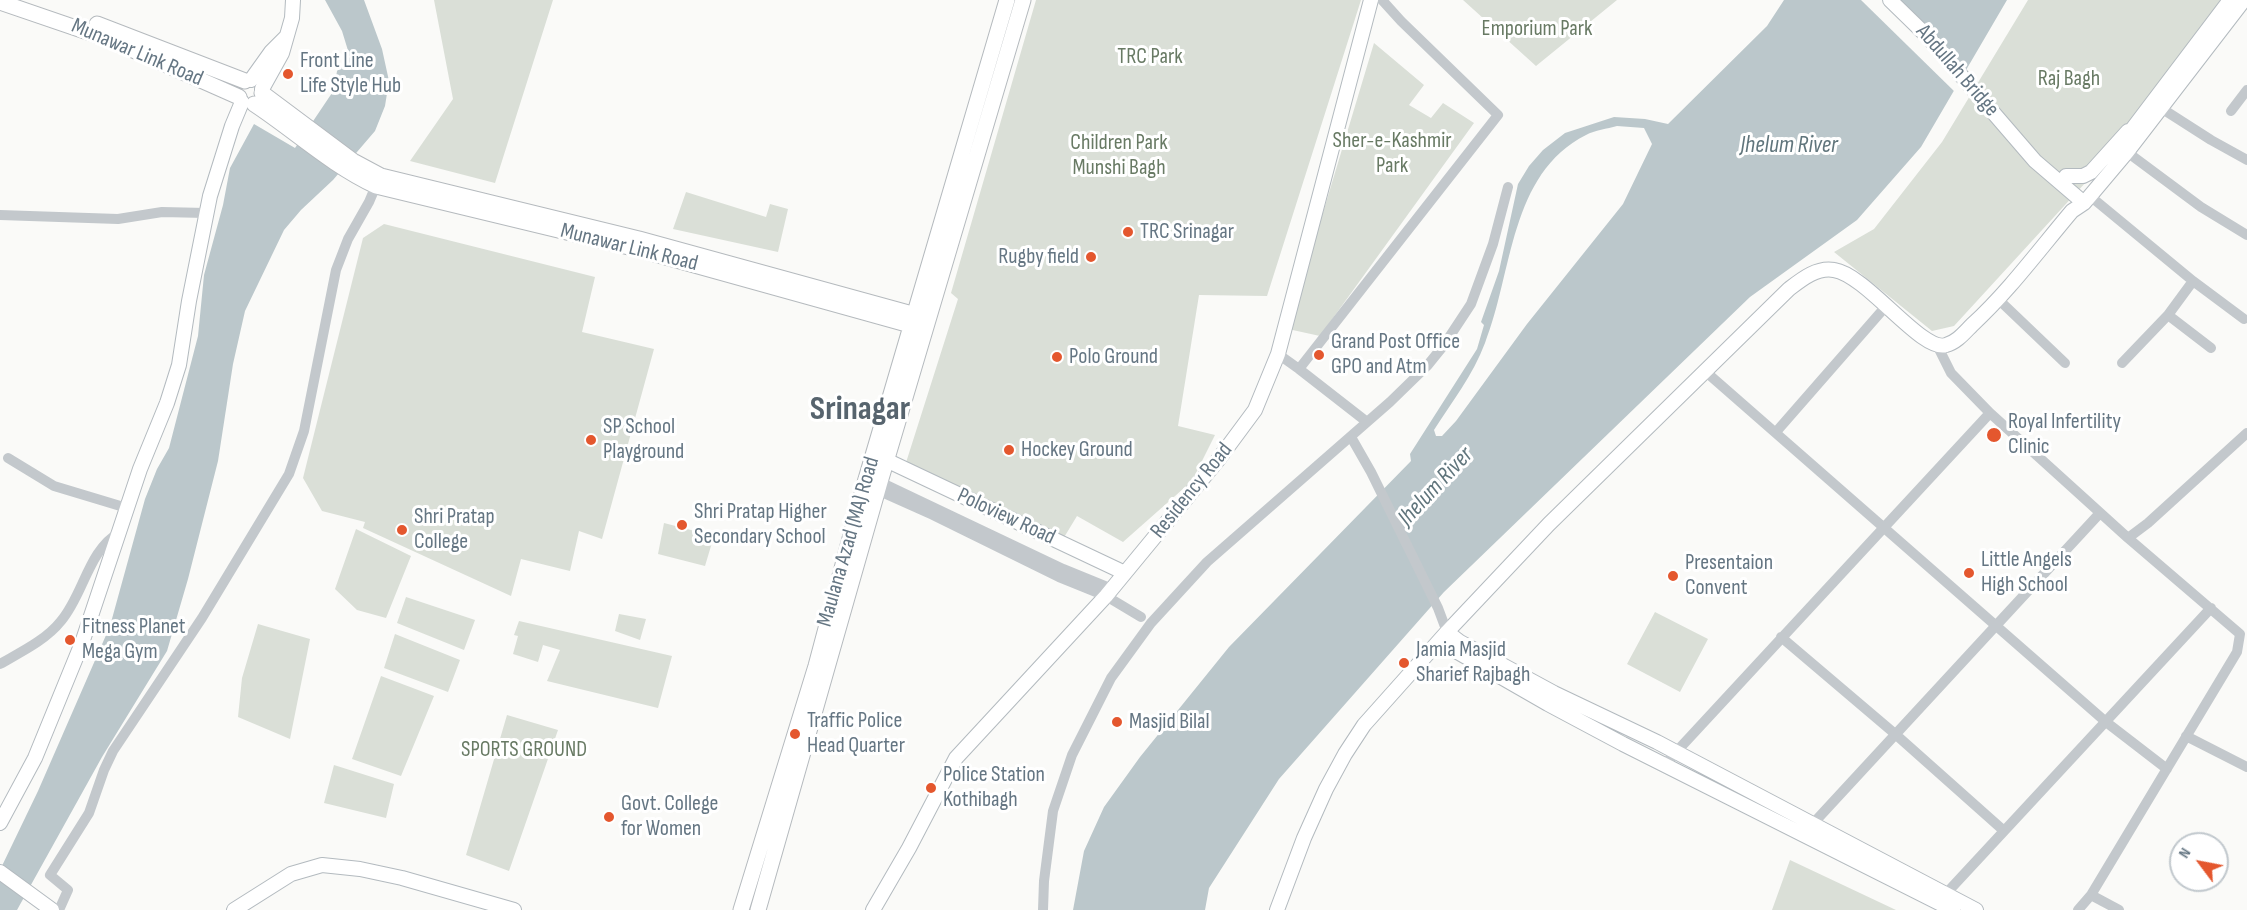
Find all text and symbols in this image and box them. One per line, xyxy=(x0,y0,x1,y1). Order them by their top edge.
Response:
street label: Munawar Link Road xyxy=(67,13,207,93)
park label: Emporium Park xyxy=(1482,16,1592,42)
street label: Abdullah Bridge xyxy=(1910,19,2004,123)
park label: TRC Park xyxy=(1117,44,1183,70)
place label: Front Line Life Style Hub xyxy=(300,48,401,100)
park label: Raj Bagh xyxy=(2038,66,2100,92)
marker: Front Line Life Style Hub xyxy=(281,67,295,81)
park label: Sher-e-Kashmir Park xyxy=(1332,128,1452,180)
park label: Children Park Munshi Bagh xyxy=(1070,130,1168,182)
water label: Jhelum River xyxy=(1740,132,1838,160)
street label: Munawar Link Road xyxy=(558,218,700,278)
place label: TRC Srinagar xyxy=(1140,219,1234,245)
marker: TRC Srinagar xyxy=(1121,225,1135,239)
place label: Rugby field xyxy=(998,244,1079,270)
marker: Rugby field xyxy=(1084,250,1098,264)
place label: Grand Post Office GPO and Atm xyxy=(1331,329,1460,380)
place label: Polo Ground xyxy=(1069,344,1158,370)
marker: Grand Post Office GPO and Atm xyxy=(1312,348,1326,362)
marker: Polo Ground xyxy=(1050,350,1064,364)
district label: Srinagar xyxy=(810,390,910,430)
place label: Royal Infertility Clinic xyxy=(2008,409,2121,460)
place label: SP School Playground xyxy=(603,414,684,466)
marker: Royal Infertility Clinic xyxy=(1985,426,2003,444)
marker: SP School Playground xyxy=(584,433,598,447)
place label: Hockey Ground xyxy=(1021,437,1133,463)
street label: Residency Road xyxy=(1145,438,1239,544)
water label: Jhelum River xyxy=(1392,442,1480,532)
marker: Hockey Ground xyxy=(1002,443,1016,457)
street label: Maulana Azad (MA) Road xyxy=(812,454,886,630)
street label: Poloview Road xyxy=(953,483,1059,551)
place label: Shri Pratap Higher Secondary School xyxy=(694,499,827,550)
place label: Shri Pratap College xyxy=(414,504,495,556)
marker: Shri Pratap Higher Secondary School xyxy=(675,518,689,532)
marker: Shri Pratap College xyxy=(395,523,409,537)
place label: Little Angels High School xyxy=(1981,547,2072,598)
place label: Presentaion Convent xyxy=(1685,550,1773,602)
marker: Little Angels High School xyxy=(1962,566,1976,580)
marker: Presentaion Convent xyxy=(1666,569,1680,583)
place label: Fitness Planet Mega Gym xyxy=(82,614,186,666)
marker: Fitness Planet Mega Gym xyxy=(63,633,77,647)
place label: Jamia Masjid Sharief Rajbagh xyxy=(1416,637,1530,688)
marker: Jamia Masjid Sharief Rajbagh xyxy=(1397,656,1411,670)
place label: Traffic Police Head Quarter xyxy=(807,708,905,760)
place label: Masjid Bilal xyxy=(1129,709,1210,735)
marker: Masjid Bilal xyxy=(1110,715,1124,729)
marker: Traffic Police Head Quarter xyxy=(788,727,802,741)
park label: SPORTS GROUND xyxy=(461,737,587,763)
place label: Police Station Kothibagh xyxy=(943,762,1045,813)
marker: Police Station Kothibagh xyxy=(924,781,938,795)
place label: Govt. College for Women xyxy=(621,791,718,842)
marker: Govt. College for Women xyxy=(602,810,616,824)
north arrow xyxy=(2169,832,2229,892)
text: N xyxy=(2175,845,2195,862)

